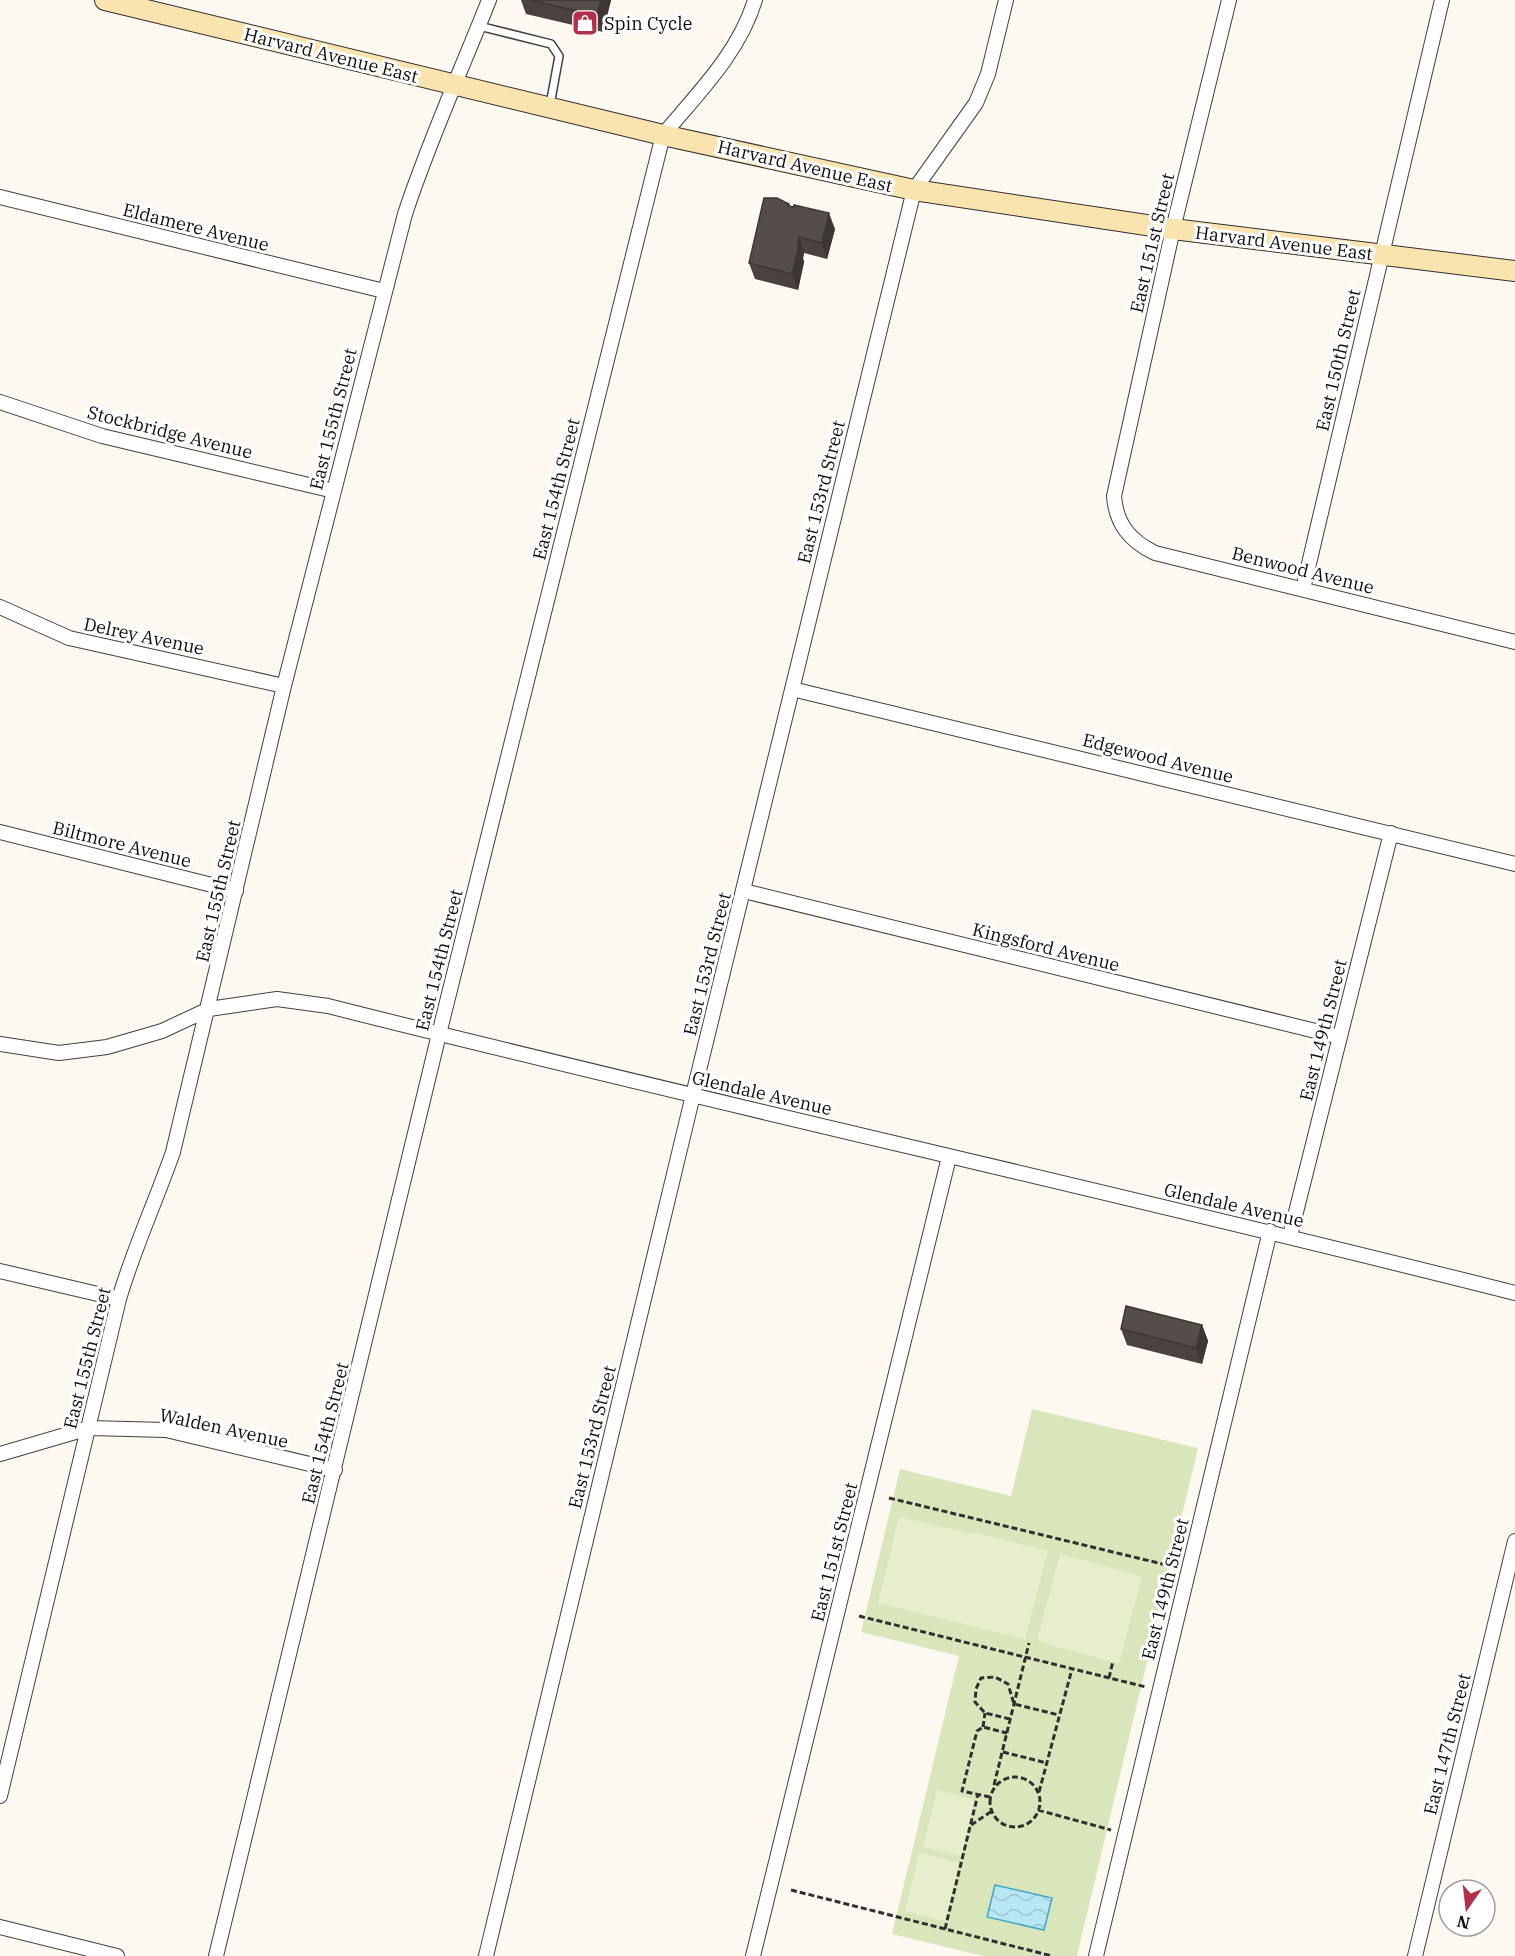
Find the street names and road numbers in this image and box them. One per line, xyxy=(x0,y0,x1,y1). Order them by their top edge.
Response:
street label: Harvard Avenue East xyxy=(242,22,420,88)
street label: Harvard Avenue East xyxy=(715,135,895,197)
street label: East 151st Street xyxy=(1125,171,1179,315)
street label: Eldamere Avenue xyxy=(121,198,271,256)
street label: Harvard Avenue East xyxy=(1194,221,1374,265)
street label: East 150th Street xyxy=(1310,287,1366,433)
street label: East 155th Street xyxy=(304,346,362,492)
street label: Stockbridge Avenue xyxy=(85,400,255,464)
street label: East 154th Street xyxy=(527,416,585,562)
street label: East 153rd Street xyxy=(792,418,850,566)
street label: Benwood Avenue xyxy=(1229,541,1377,599)
street label: Delrey Avenue xyxy=(82,612,206,660)
street label: Edgewood Avenue xyxy=(1080,728,1236,788)
street label: Biltmore Avenue xyxy=(50,816,194,872)
street label: East 155th Street xyxy=(190,818,246,964)
street label: East 154th Street xyxy=(410,887,468,1033)
street label: East 153rd Street xyxy=(678,890,736,1038)
street label: Kingsford Avenue xyxy=(970,918,1122,976)
street label: East 149th Street xyxy=(1294,957,1352,1103)
street label: Glendale Avenue xyxy=(690,1066,834,1120)
street label: Glendale Avenue xyxy=(1162,1178,1306,1232)
street label: East 155th Street xyxy=(58,1285,116,1431)
street label: East 154th Street xyxy=(296,1360,354,1506)
street label: East 153rd Street xyxy=(563,1363,621,1511)
street label: Walden Avenue xyxy=(157,1403,291,1453)
street label: East 151st Street xyxy=(806,1480,862,1624)
street label: East 149th Street xyxy=(1136,1516,1194,1662)
street label: East 147th Street xyxy=(1418,1671,1476,1817)

